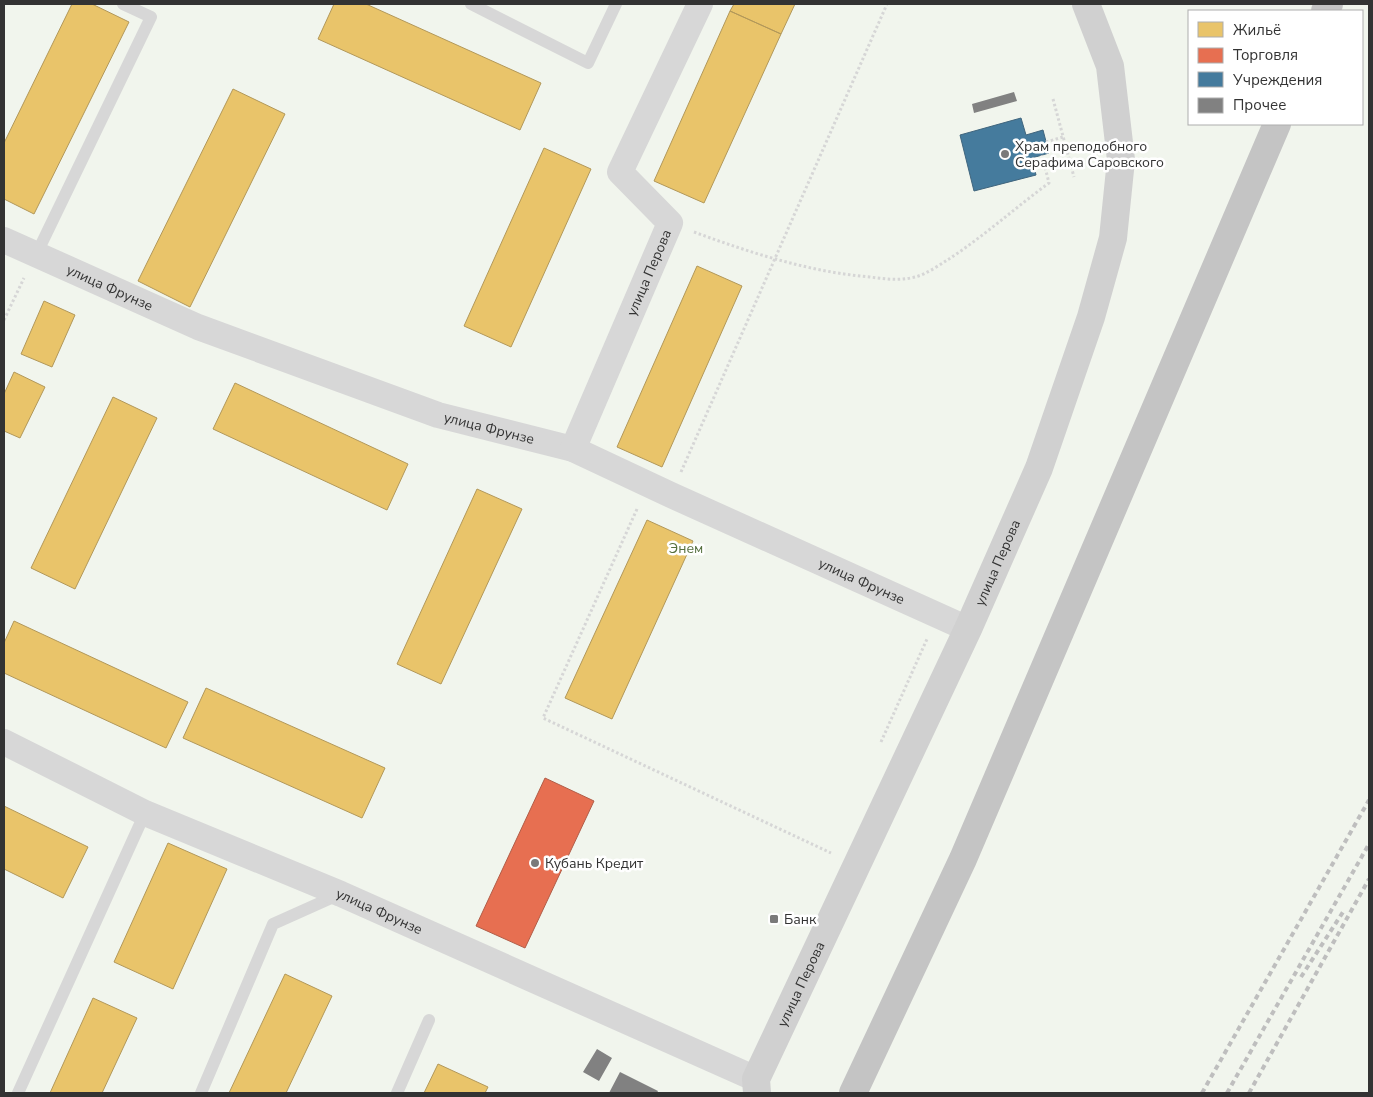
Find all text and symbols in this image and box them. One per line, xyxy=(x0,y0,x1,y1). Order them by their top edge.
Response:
legend xyxy=(1188,10,1363,125)
text: Жильё xyxy=(1233,20,1281,40)
text: Торговля xyxy=(1233,45,1298,65)
text: Учреждения xyxy=(1232,70,1322,90)
text: Прочее xyxy=(1233,95,1286,115)
place label: Храм преподобного Серафима Саровского xyxy=(1015,137,1164,172)
marker: Храм преподобного Серафима Саровского xyxy=(999,148,1011,160)
street label: улица Перова xyxy=(622,227,676,319)
street label: улица Фрунзе xyxy=(63,260,156,316)
street label: улица Фрунзе xyxy=(442,408,536,449)
street label: улица Перова xyxy=(970,517,1025,609)
park label: Энем xyxy=(669,539,703,558)
street label: улица Фрунзе xyxy=(815,554,908,609)
place label: Кубань Кредит xyxy=(545,854,644,873)
marker: Кубань Кредит xyxy=(529,857,541,869)
street label: улица Фрунзе xyxy=(333,884,425,939)
place label: Банк xyxy=(784,910,817,929)
marker: Банк xyxy=(768,913,780,925)
street label: улица Перова xyxy=(773,938,829,1030)

